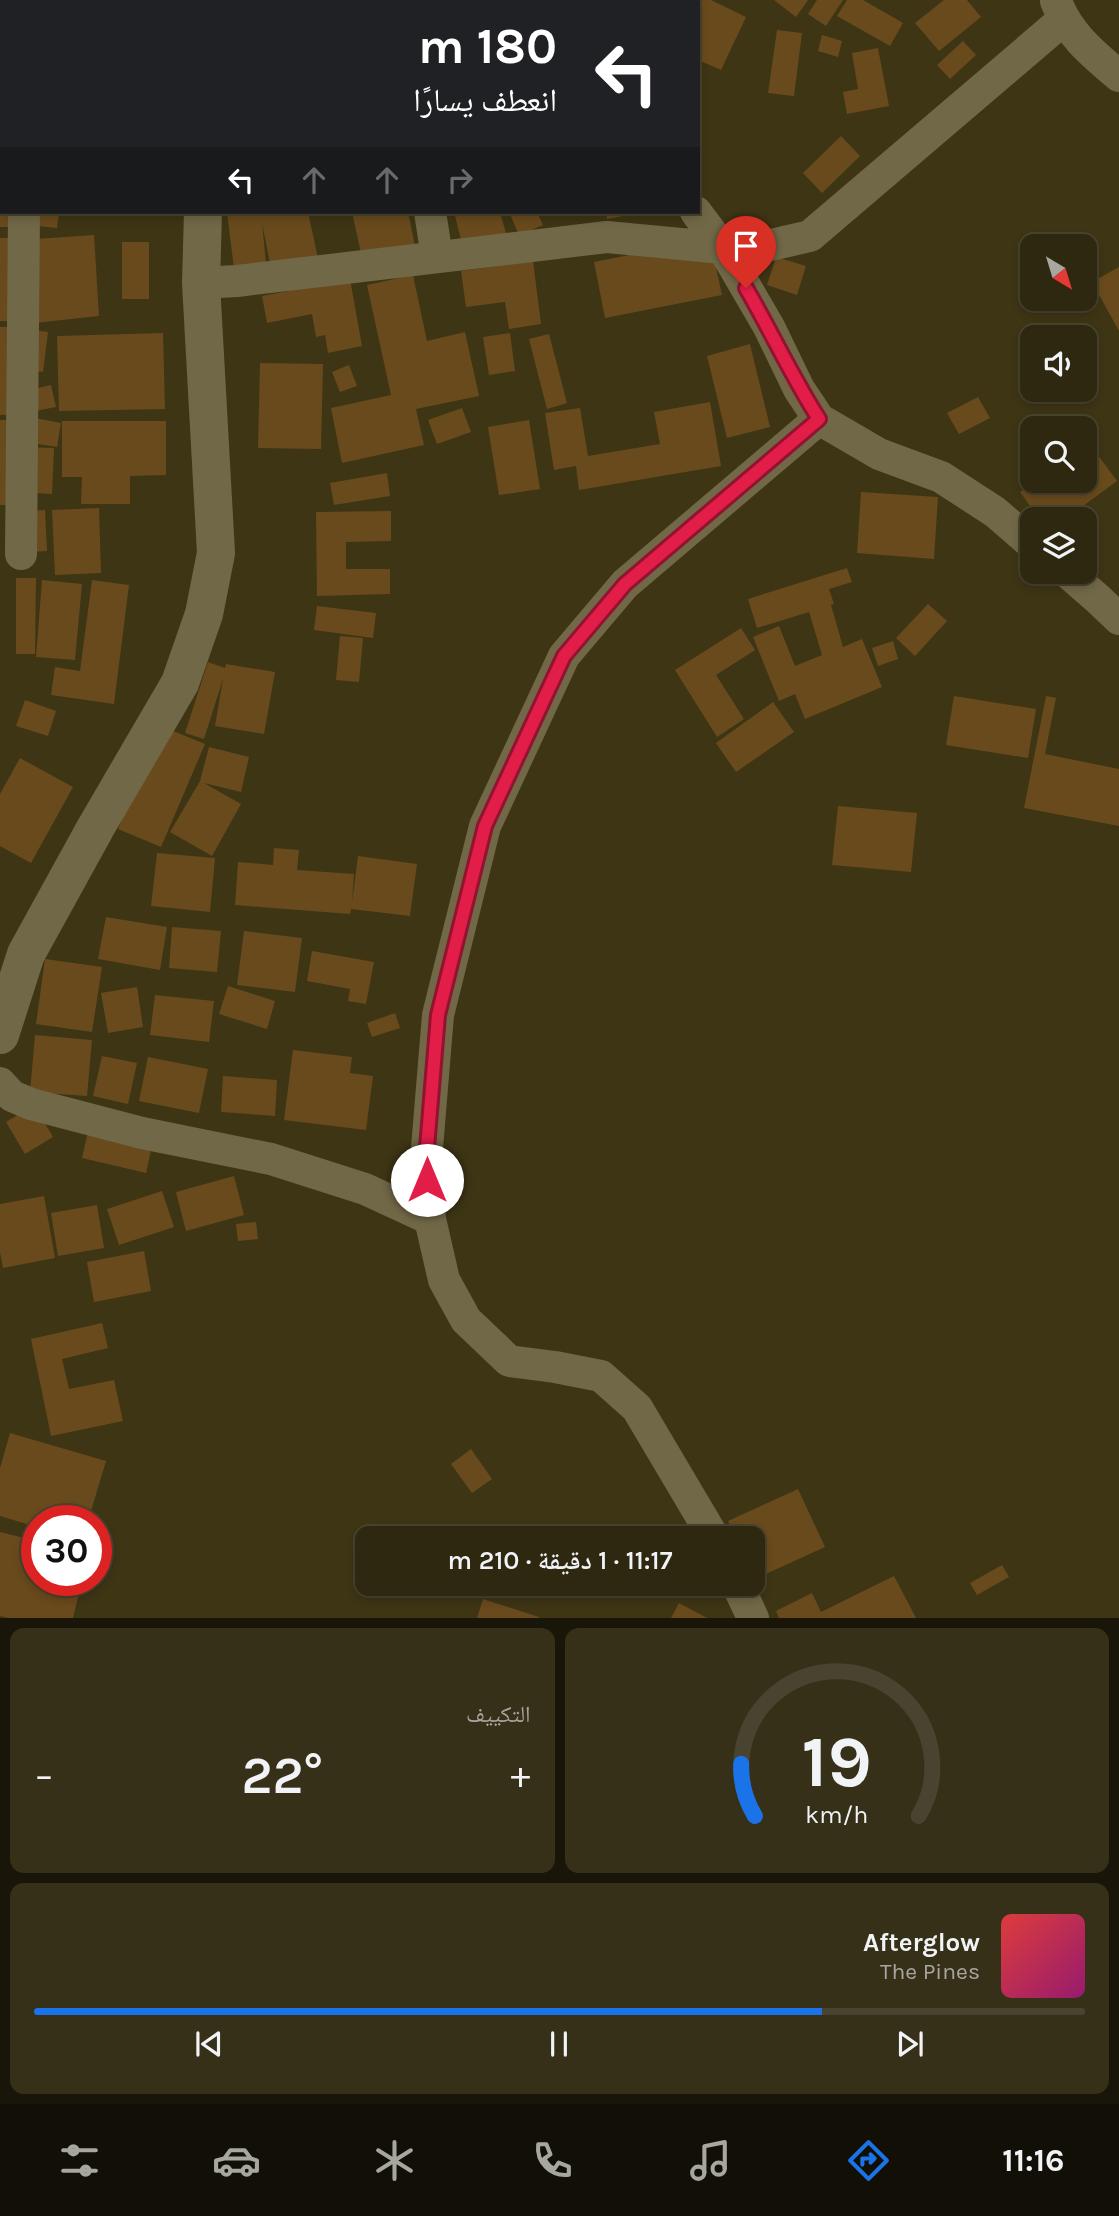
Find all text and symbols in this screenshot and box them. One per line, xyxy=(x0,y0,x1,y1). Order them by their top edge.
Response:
text: 180 m xyxy=(418,18,557,75)
icon: left xyxy=(581,28,672,119)
text: انعطف يسارًا xyxy=(413,82,557,119)
icon: left xyxy=(222,161,260,199)
icon: ahead xyxy=(295,161,333,199)
icon: ahead xyxy=(368,161,406,199)
icon: right xyxy=(441,161,479,199)
pin xyxy=(716,216,776,288)
icon: arrive xyxy=(727,227,765,265)
north arrow xyxy=(1020,234,1097,312)
map controls xyxy=(1020,234,1097,584)
button: sound xyxy=(1020,325,1097,402)
button: search xyxy=(1020,416,1097,493)
button: layers xyxy=(1020,507,1097,584)
position arrow xyxy=(390,1143,464,1217)
speed limit sign: 30 xyxy=(21,1505,112,1596)
text: 11:17 · 1 دقيقة · 210 m xyxy=(448,1545,672,1576)
text: التكييف xyxy=(466,1701,531,1728)
text: 19 xyxy=(802,1720,872,1805)
text: 22° xyxy=(241,1745,323,1806)
text: − xyxy=(34,1753,54,1798)
text: + xyxy=(511,1753,530,1798)
text: km/h xyxy=(805,1800,868,1829)
text: Afterglow xyxy=(863,1927,980,1958)
text: The Pines xyxy=(880,1958,980,1985)
icon: previous xyxy=(190,2025,228,2063)
icon: pause xyxy=(540,2025,578,2063)
icon: next xyxy=(891,2025,929,2063)
icon: filters xyxy=(55,2136,104,2185)
icon: car xyxy=(212,2136,261,2185)
icon: climate xyxy=(370,2136,419,2185)
icon: phone xyxy=(528,2136,577,2185)
icon: music xyxy=(686,2136,735,2185)
icon: directions xyxy=(844,2136,893,2185)
text: 11:16 xyxy=(1002,2142,1065,2179)

